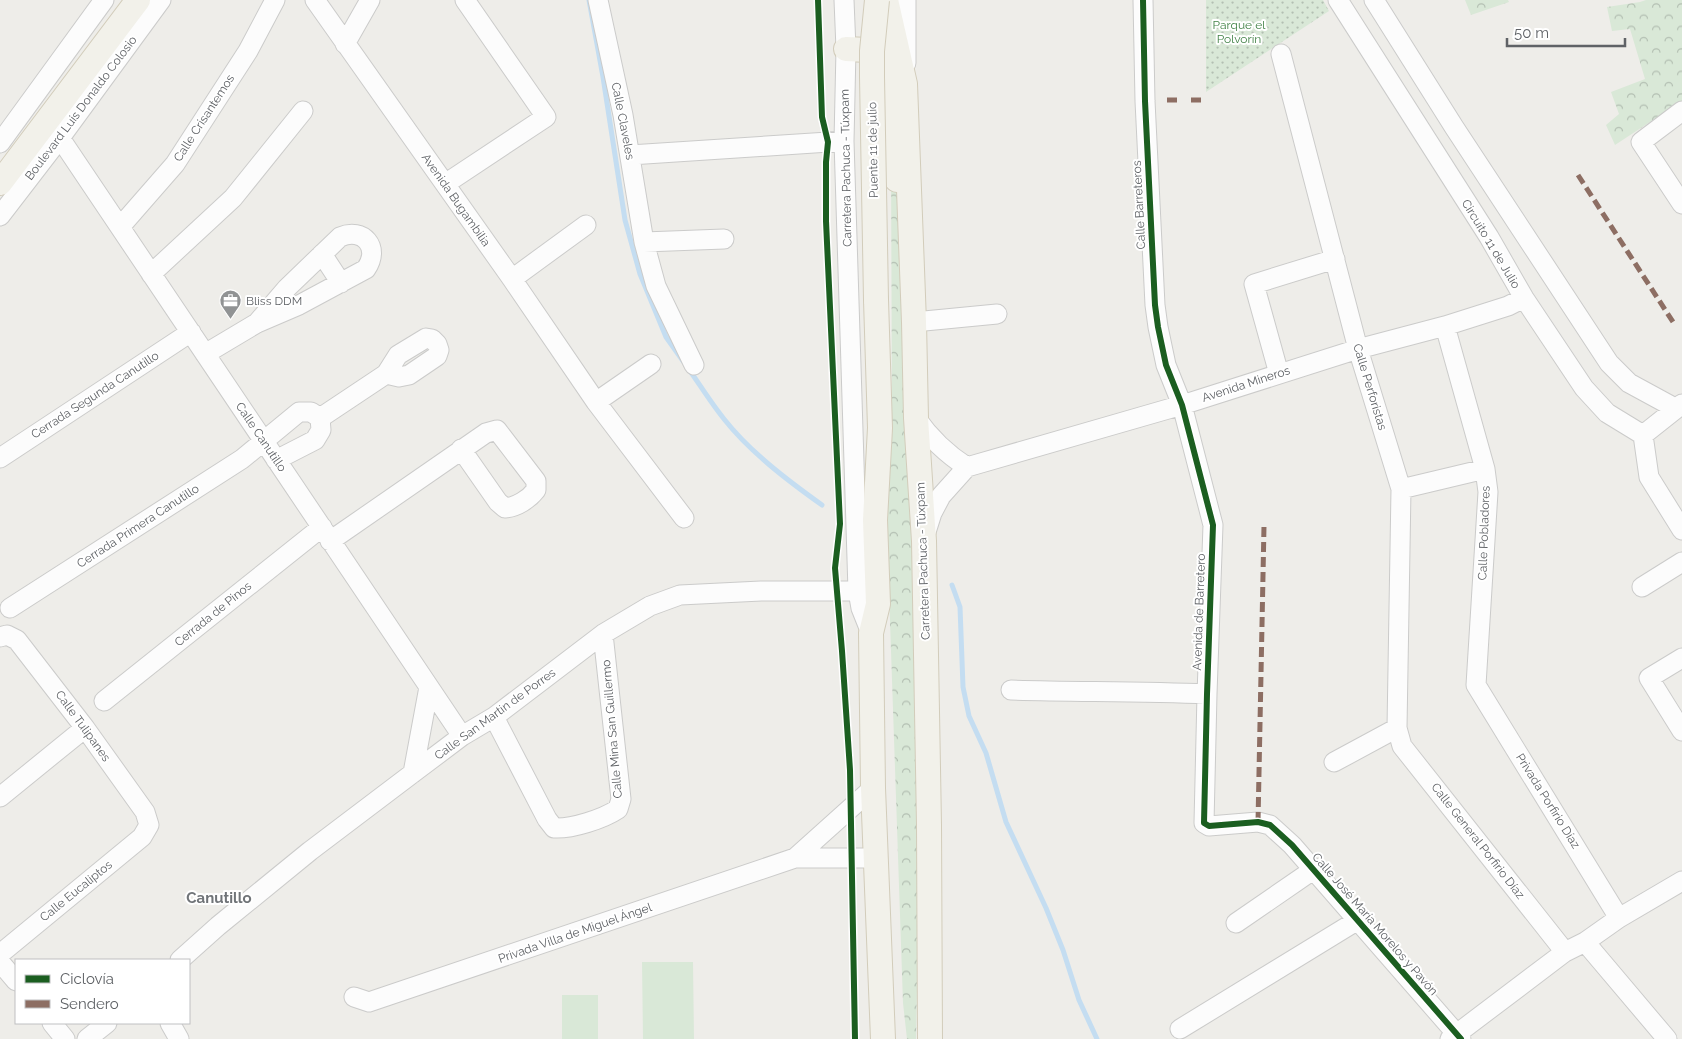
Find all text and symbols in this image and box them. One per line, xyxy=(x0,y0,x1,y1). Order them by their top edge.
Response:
scale bar xyxy=(1507,15,1624,47)
park label: Parque el Polvorín xyxy=(1213,18,1266,46)
text: 50 m xyxy=(1514,24,1549,42)
street label: Boulevard Luis Donaldo Colosio xyxy=(22,33,140,183)
street label: Calle Crisantemos xyxy=(171,72,237,164)
street label: Calle Claveles xyxy=(609,81,637,161)
street label: Carretera Pachuca - Túxpam xyxy=(838,89,854,247)
street label: Puente 11 de julio xyxy=(865,102,881,198)
street label: Avenida Bugambilia xyxy=(419,151,493,249)
street label: Calle Barreteros xyxy=(1130,160,1148,250)
street label: Circuito 11 de Julio xyxy=(1459,197,1523,291)
office icon: Bliss DDM xyxy=(218,289,242,320)
place label: Bliss DDM xyxy=(246,294,302,308)
street label: Calle Perforistas xyxy=(1350,342,1390,432)
street label: Cerrada Segunda Canutillo xyxy=(29,348,161,442)
street label: Avenida Mineros xyxy=(1200,363,1292,405)
street label: Calle Canutillo xyxy=(233,400,289,474)
street label: Cerrada Primera Canutillo xyxy=(74,481,202,571)
street label: Carretera Pachuca - Túxpam xyxy=(913,482,933,640)
street label: Calle Pobladores xyxy=(1475,485,1493,581)
street label: Avenida de Barretero xyxy=(1190,553,1208,671)
street label: Cerrada de Pinos xyxy=(172,579,254,649)
street label: Calle Mina San Guillermo xyxy=(599,659,625,799)
street label: Calle San Martin de Porres xyxy=(432,665,558,763)
street label: Calle Tulipanes xyxy=(53,688,114,764)
street label: Privada Porfirio Díaz xyxy=(1513,751,1583,851)
street label: Calle General Porfirio Díaz xyxy=(1428,780,1528,902)
street label: Calle José María Morelos y Pavón xyxy=(1309,850,1441,998)
street label: Calle Eucaliptos xyxy=(37,857,115,924)
district label: Canutillo xyxy=(186,889,252,907)
street label: Privada Villa de Miguel Ángel xyxy=(496,900,654,966)
legend xyxy=(15,959,190,1024)
text: Ciclovía xyxy=(60,970,114,988)
text: Sendero xyxy=(60,995,119,1013)

